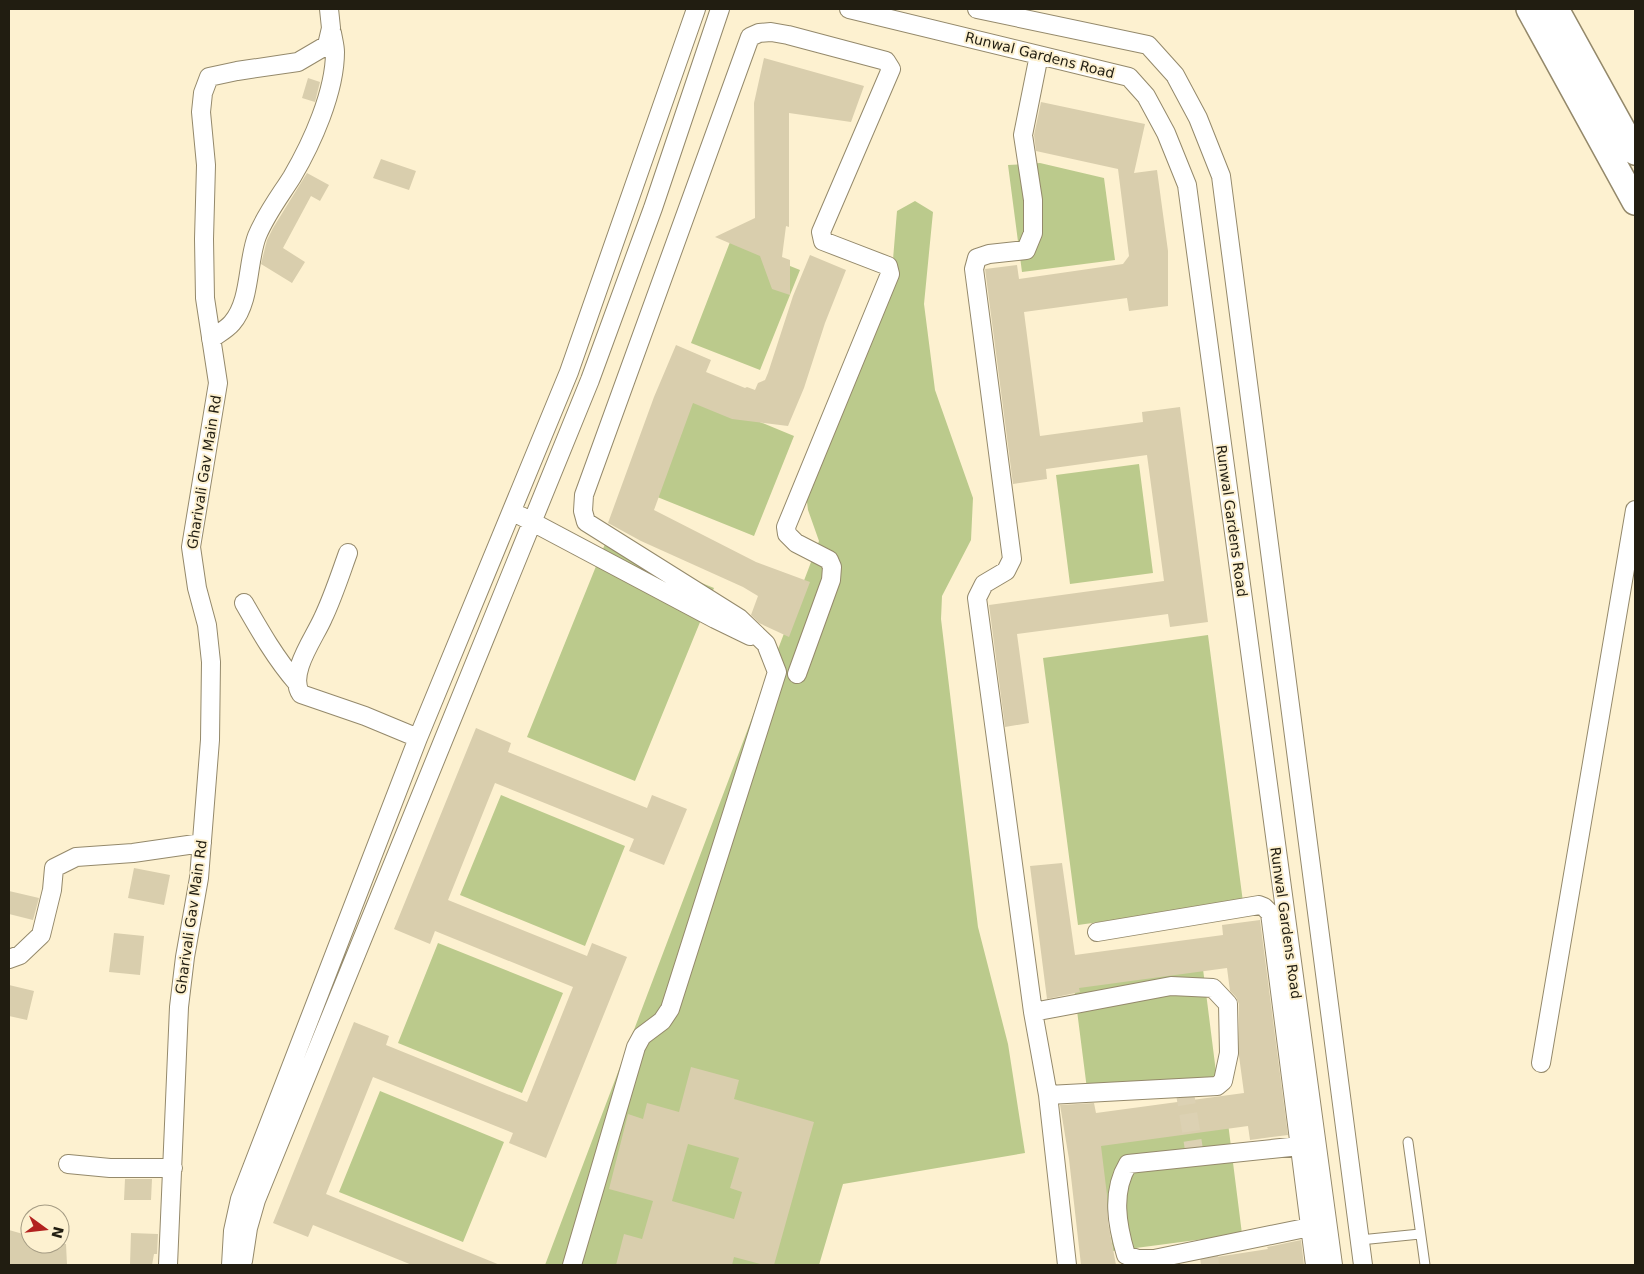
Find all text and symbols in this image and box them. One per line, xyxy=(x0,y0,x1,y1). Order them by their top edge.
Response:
street label: Runwal Gardens Road xyxy=(964,29,1116,81)
street label: Gharivali Gav Main Rd xyxy=(184,394,224,550)
street label: Runwal Gardens Road xyxy=(1213,444,1251,598)
street label: Gharivali Gav Main Rd xyxy=(172,839,210,995)
street label: Runwal Gardens Road xyxy=(1267,846,1305,1000)
north arrow xyxy=(20,1204,70,1254)
text: N xyxy=(48,1225,67,1240)

